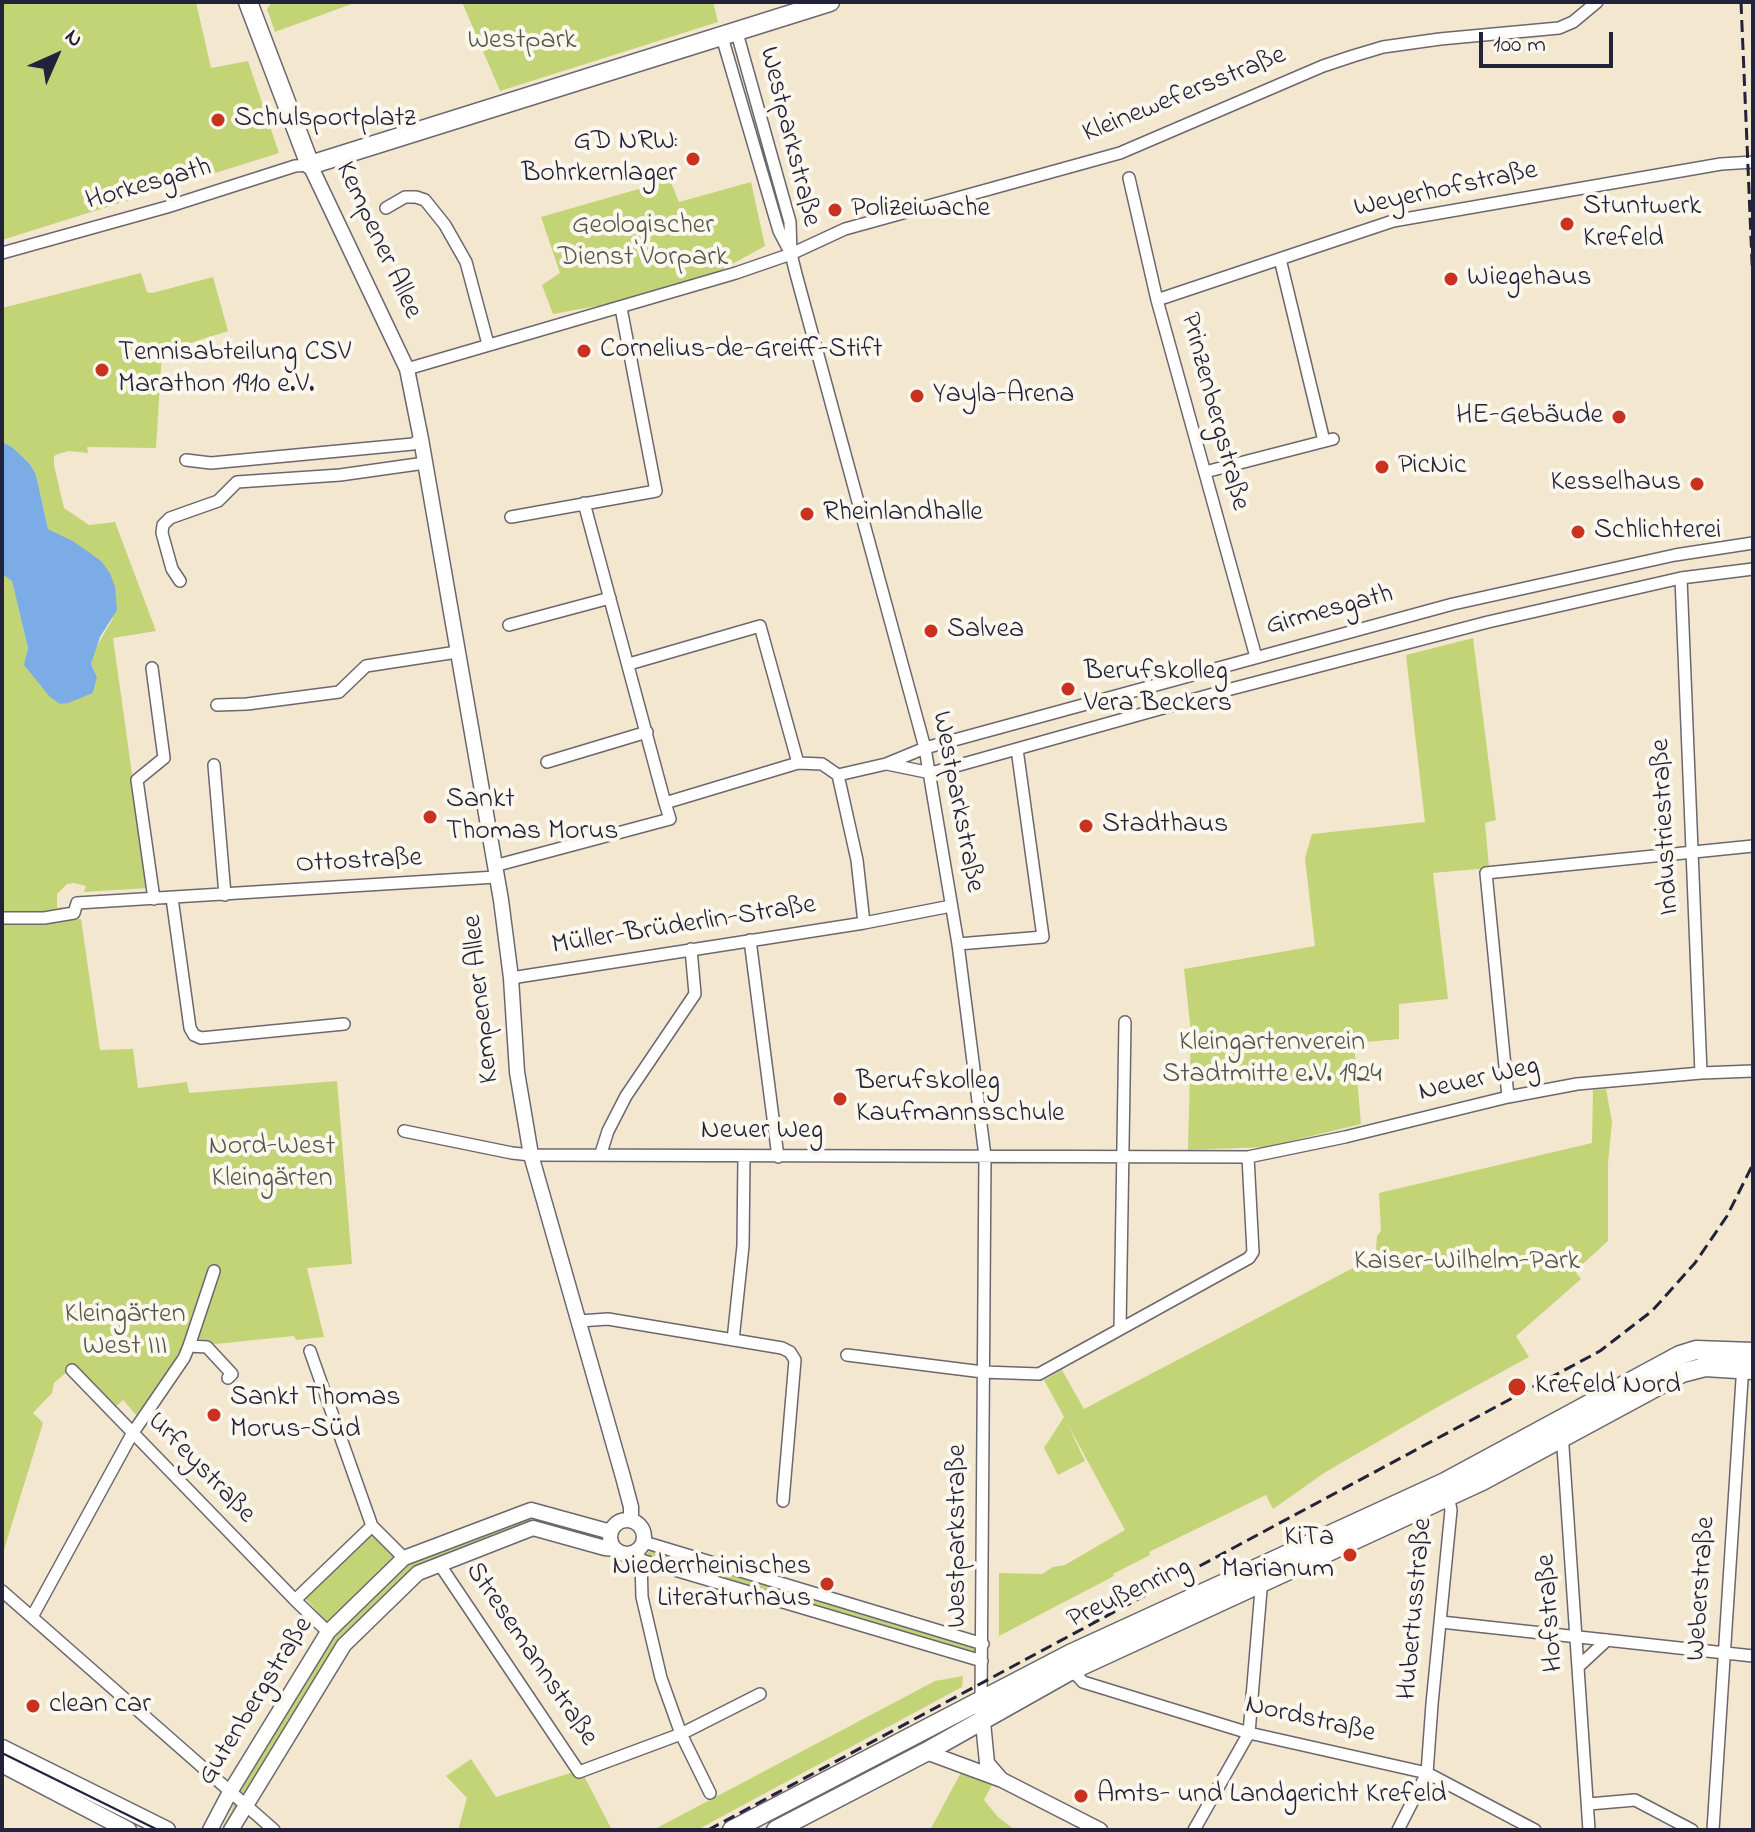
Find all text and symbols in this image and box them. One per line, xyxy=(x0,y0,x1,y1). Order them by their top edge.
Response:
north arrow xyxy=(16,16,96,96)
scale bar xyxy=(1483,16,1617,66)
text: N xyxy=(56,22,90,56)
park label: Westpark xyxy=(467,25,577,59)
text: 100 m xyxy=(1493,28,1546,63)
street label: Kleinewefersstraße xyxy=(1078,40,1292,152)
street label: Westparkstraße xyxy=(749,44,827,230)
place label: Schulsportplatz xyxy=(234,103,416,137)
marker: Schulsportplatz xyxy=(209,111,227,129)
place label: GD NRW: Bohrkernlager xyxy=(522,126,677,192)
marker: GD NRW: Bohrkernlager xyxy=(684,150,702,168)
street label: Horkesgath xyxy=(82,152,216,220)
street label: Weyerhofstraße xyxy=(1351,155,1541,227)
street label: Kempener Allee xyxy=(326,157,428,325)
place label: Stuntwerk Krefeld xyxy=(1583,191,1701,257)
place label: Polizeiwache xyxy=(851,193,990,227)
marker: Polizeiwache xyxy=(826,201,844,219)
park label: Geologischer Dienst Vorpark xyxy=(558,210,728,276)
marker: Stuntwerk Krefeld xyxy=(1558,215,1576,233)
place label: Wiegehaus xyxy=(1467,262,1591,296)
marker: Wiegehaus xyxy=(1442,270,1460,288)
street label: Prinzenbergstraße xyxy=(1170,309,1256,515)
place label: Cornelius-de-Greiff-Stift xyxy=(600,334,882,368)
place label: Tennisabteilung CSV Marathon 1910 e.V. xyxy=(118,337,351,403)
marker: Cornelius-de-Greiff-Stift xyxy=(575,342,593,360)
marker: Tennisabteilung CSV Marathon 1910 e.V. xyxy=(93,361,111,379)
place label: Yayla-Arena xyxy=(933,379,1074,413)
marker: Yayla-Arena xyxy=(908,387,926,405)
place label: HE-Gebäude xyxy=(1456,400,1603,434)
marker: HE-Gebäude xyxy=(1610,408,1628,426)
place label: PicNic xyxy=(1398,450,1466,484)
marker: PicNic xyxy=(1373,458,1391,476)
place label: Kesselhaus xyxy=(1551,467,1681,501)
marker: Kesselhaus xyxy=(1688,475,1706,493)
place label: Rheinlandhalle xyxy=(823,497,983,531)
marker: Rheinlandhalle xyxy=(798,505,816,523)
place label: Schlichterei xyxy=(1594,515,1721,549)
marker: Schlichterei xyxy=(1569,523,1587,541)
street label: Girmesgath xyxy=(1263,579,1397,645)
place label: Salvea xyxy=(947,614,1024,648)
marker: Salvea xyxy=(922,622,940,640)
place label: Berufskolleg Vera Beckers xyxy=(1084,656,1232,722)
marker: Berufskolleg Vera Beckers xyxy=(1059,680,1077,698)
street label: Westparkstraße xyxy=(922,709,990,895)
street label: Industriestraße xyxy=(1646,738,1688,916)
place label: Sankt Thomas Morus xyxy=(446,784,618,850)
marker: Sankt Thomas Morus xyxy=(421,808,439,826)
place label: Stadthaus xyxy=(1102,809,1228,843)
marker: Stadthaus xyxy=(1077,817,1095,835)
street label: Ottostraße xyxy=(295,843,423,883)
street label: Müller-Brüderlin-Straße xyxy=(550,890,818,964)
street label: Kempener Allee xyxy=(457,913,509,1085)
park label: Kleingartenverein Stadtmitte e.V. 1924 xyxy=(1162,1027,1382,1093)
street label: Neuer Weg xyxy=(1416,1051,1542,1111)
place label: Berufskolleg Kaufmannsschule xyxy=(856,1066,1065,1132)
marker: Berufskolleg Kaufmannsschule xyxy=(831,1090,849,1108)
street label: Neuer Weg xyxy=(701,1115,823,1149)
park label: Nord-West Kleingärten xyxy=(209,1131,335,1197)
park label: Kaiser-Wilhelm-Park xyxy=(1354,1246,1580,1280)
park label: Kleingärten West III xyxy=(65,1299,185,1365)
place label: Krefeld Nord xyxy=(1535,1370,1681,1404)
marker: Krefeld Nord xyxy=(1506,1376,1528,1398)
place label: Sankt Thomas Morus-Süd xyxy=(230,1382,401,1448)
street label: Urfeystraße xyxy=(139,1406,261,1532)
marker: Sankt Thomas Morus-Süd xyxy=(205,1406,223,1424)
street label: Westparkstraße xyxy=(942,1444,976,1628)
street label: Weberstraße xyxy=(1681,1516,1725,1662)
street label: Hubertusstraße xyxy=(1392,1517,1442,1701)
place label: KiTa Marianum xyxy=(1222,1522,1334,1588)
marker: KiTa Marianum xyxy=(1341,1546,1359,1564)
place label: Niederrheinisches Literaturhaus xyxy=(612,1551,811,1617)
street label: Preußenring xyxy=(1063,1552,1197,1638)
street label: Hofstraße xyxy=(1531,1553,1573,1673)
street label: Stresemannstraße xyxy=(456,1557,604,1753)
marker: Niederrheinisches Literaturhaus xyxy=(818,1575,836,1593)
street label: Gutenbergstraße xyxy=(192,1611,322,1793)
place label: clean car xyxy=(49,1689,151,1723)
street label: Nordstraße xyxy=(1242,1690,1378,1752)
marker: clean car xyxy=(24,1697,42,1715)
place label: Amts- und Landgericht Krefeld xyxy=(1097,1779,1446,1813)
marker: Amts- und Landgericht Krefeld xyxy=(1072,1787,1090,1805)

